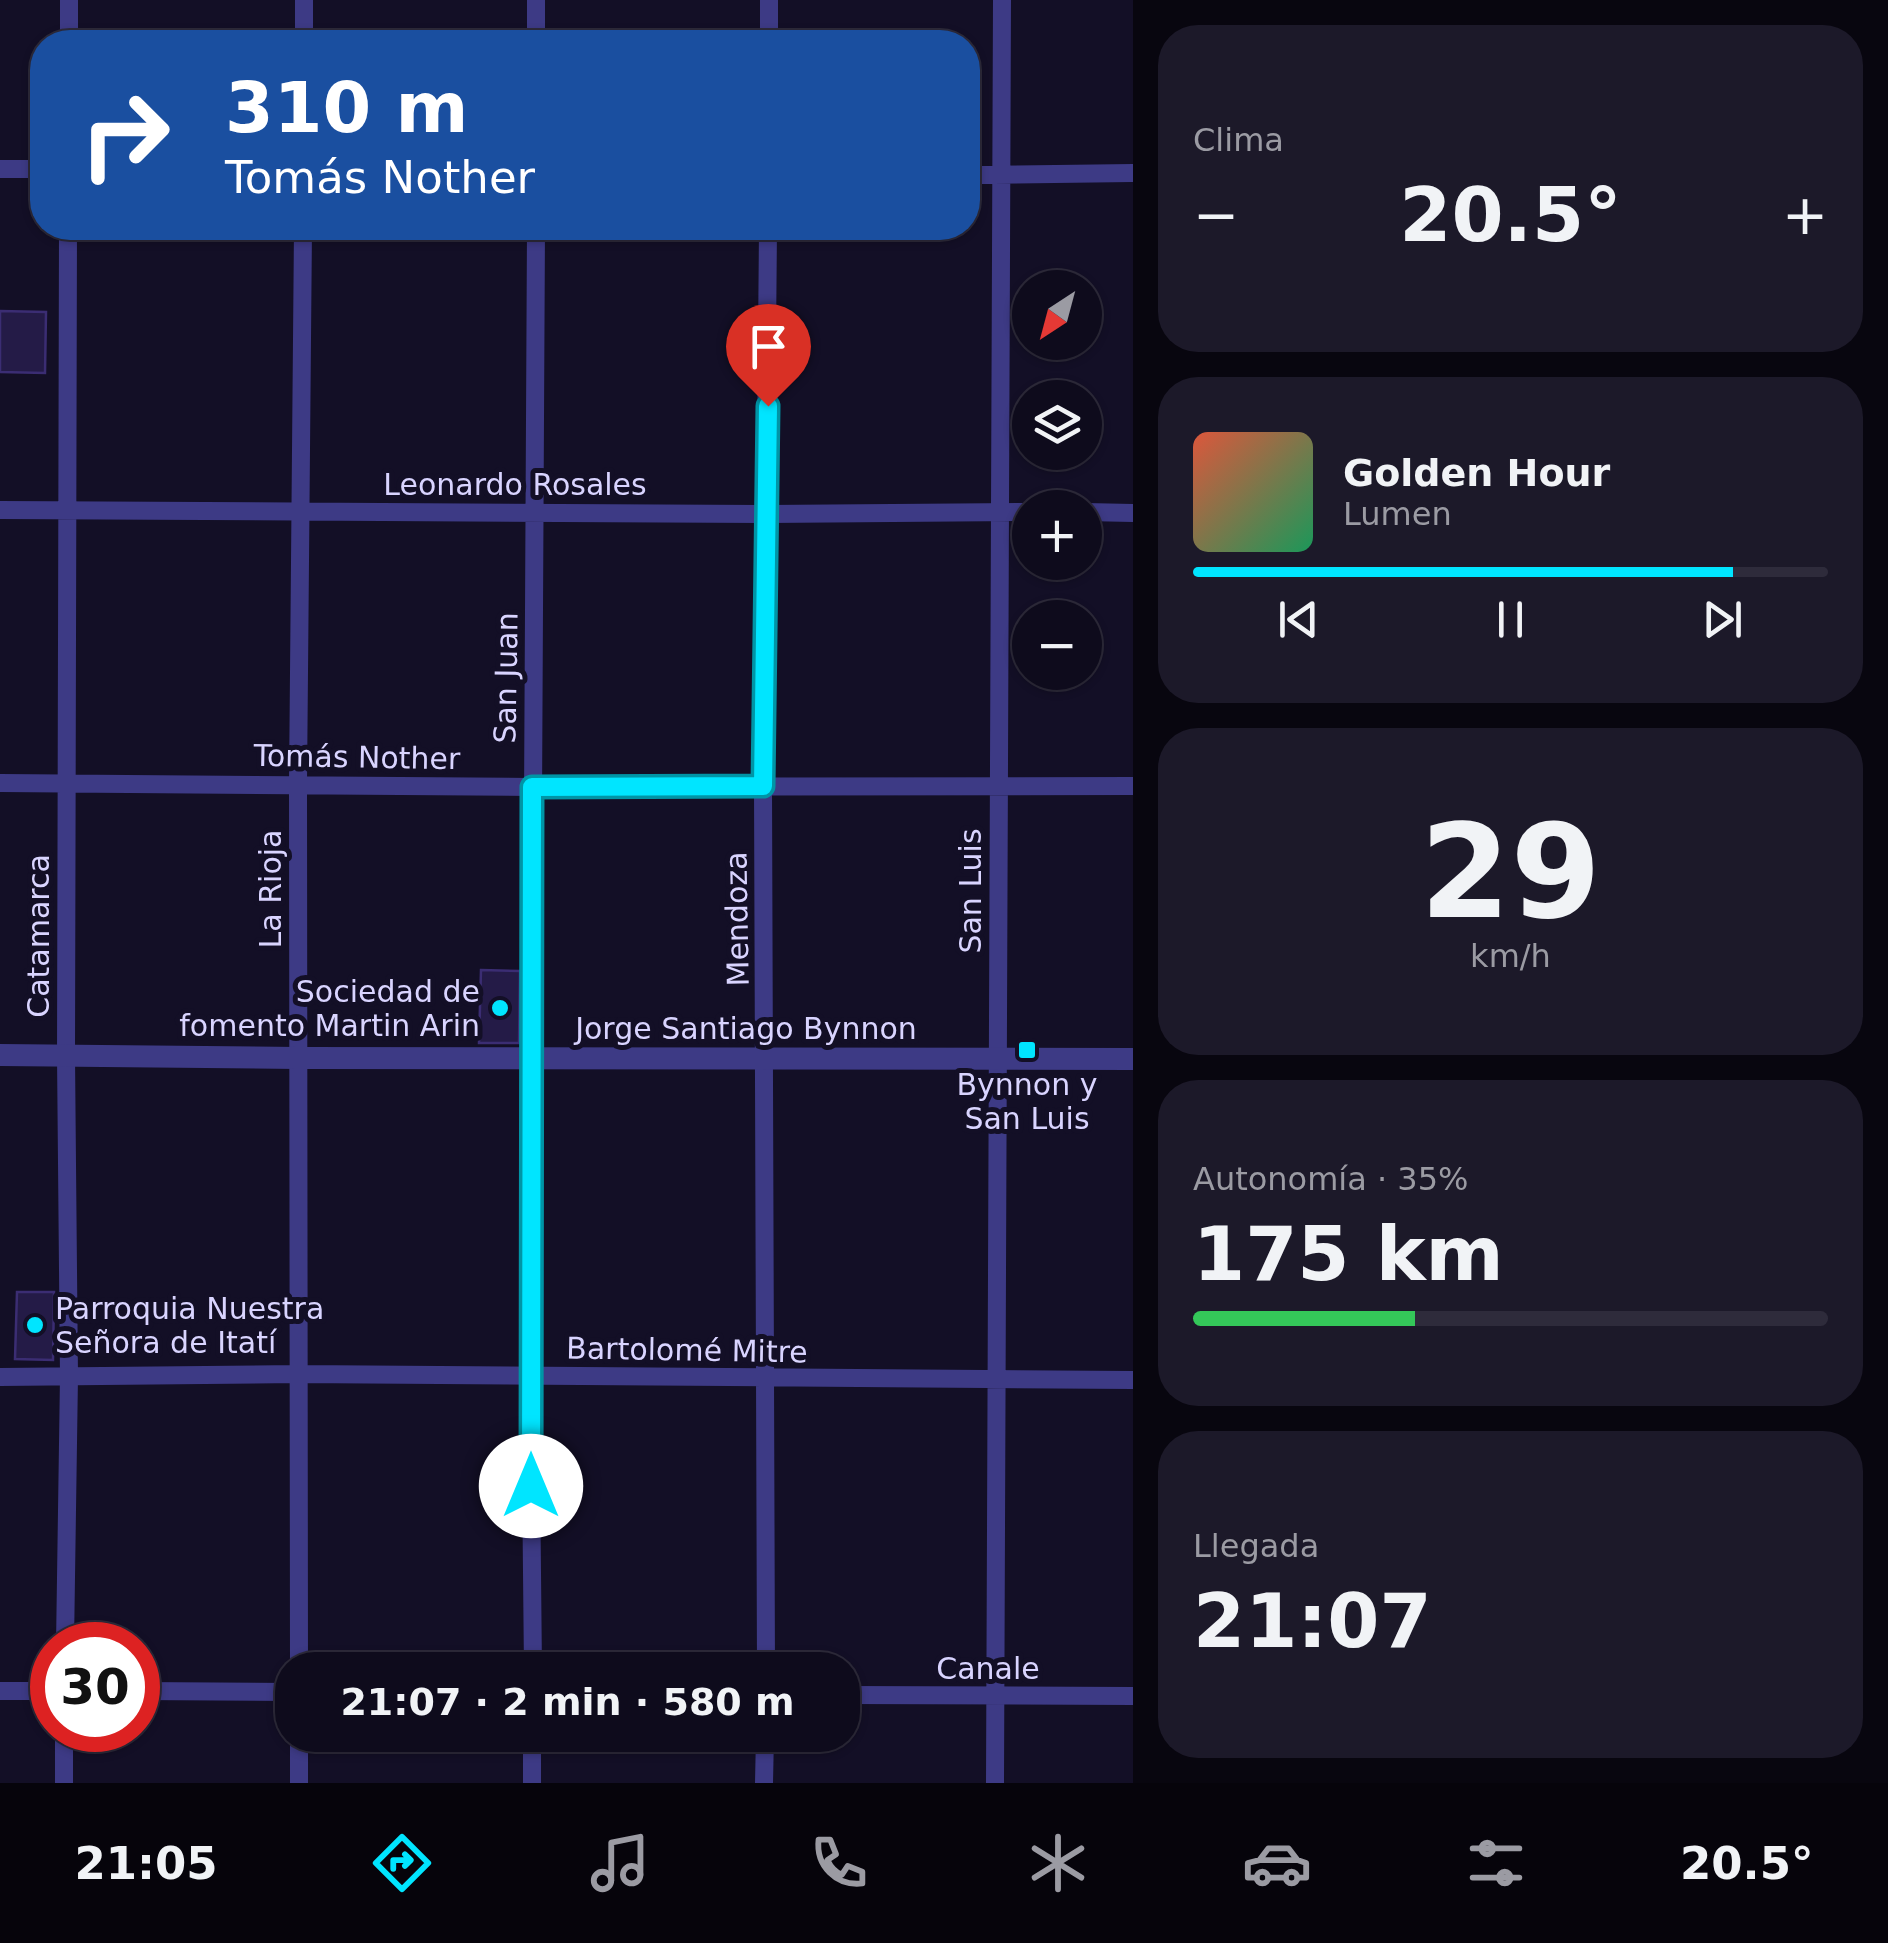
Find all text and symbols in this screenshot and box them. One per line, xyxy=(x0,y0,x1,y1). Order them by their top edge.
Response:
text: 310 m xyxy=(225,67,468,149)
icon: right xyxy=(60,70,190,200)
text: Clima xyxy=(1193,121,1284,159)
text: Tomás Nother xyxy=(225,151,535,204)
text: 20.5° xyxy=(1399,171,1622,259)
text: − xyxy=(1193,183,1239,247)
text: + xyxy=(1782,183,1828,247)
north arrow xyxy=(1012,270,1102,360)
map controls xyxy=(1012,270,1102,690)
pin xyxy=(726,304,811,407)
icon: arrive xyxy=(741,319,796,374)
button: layers xyxy=(1012,380,1102,470)
text: Golden Hour xyxy=(1343,451,1610,495)
street label: Leonardo Rosales xyxy=(383,467,647,502)
button: + xyxy=(1012,490,1102,580)
text: Lumen xyxy=(1343,495,1452,533)
icon: previous xyxy=(1271,592,1326,647)
icon: pause xyxy=(1483,592,1538,647)
icon: next xyxy=(1695,592,1750,647)
button: − xyxy=(1012,600,1102,690)
street label: San Juan xyxy=(487,612,525,744)
street label: Tomás Nother xyxy=(252,738,461,776)
text: 29 xyxy=(1420,796,1601,948)
street label: San Luis xyxy=(953,828,988,954)
street label: La Rioja xyxy=(253,830,288,948)
street label: Mendoza xyxy=(718,851,756,987)
street label: Catamarca xyxy=(21,854,56,1018)
text: km/h xyxy=(1470,937,1551,975)
place label: Sociedad de fomento Martin Arin xyxy=(179,974,480,1043)
marker: Sociedad de fomento Martin Arin xyxy=(489,997,511,1019)
street label: Jorge Santiago Bynnon xyxy=(573,1011,917,1046)
marker: Bynnon y San Luis xyxy=(1016,1039,1038,1061)
place label: Bynnon y San Luis xyxy=(956,1067,1098,1136)
text: Autonomía · 35% xyxy=(1193,1160,1468,1198)
text: 175 km xyxy=(1193,1210,1504,1298)
place label: Parroquia Nuestra Señora de Itatí xyxy=(55,1291,324,1360)
marker: Parroquia Nuestra Señora de Itatí xyxy=(24,1314,46,1336)
street label: Bartolomé Mitre xyxy=(566,1330,808,1370)
position arrow xyxy=(479,1434,583,1538)
text: Llegada xyxy=(1193,1527,1319,1565)
text: 21:07 xyxy=(1193,1577,1432,1665)
speed limit sign: 30 xyxy=(30,1622,160,1752)
street label: Canale xyxy=(936,1651,1040,1686)
text: 21:07 · 2 min · 580 m xyxy=(340,1680,795,1724)
icon: directions xyxy=(367,1828,437,1898)
icon: music xyxy=(585,1828,655,1898)
icon: phone xyxy=(804,1828,874,1898)
icon: climate xyxy=(1023,1828,1093,1898)
icon: car xyxy=(1242,1828,1312,1898)
icon: filters xyxy=(1461,1828,1531,1898)
text: 21:05 xyxy=(74,1837,218,1890)
text: 20.5° xyxy=(1680,1837,1813,1890)

